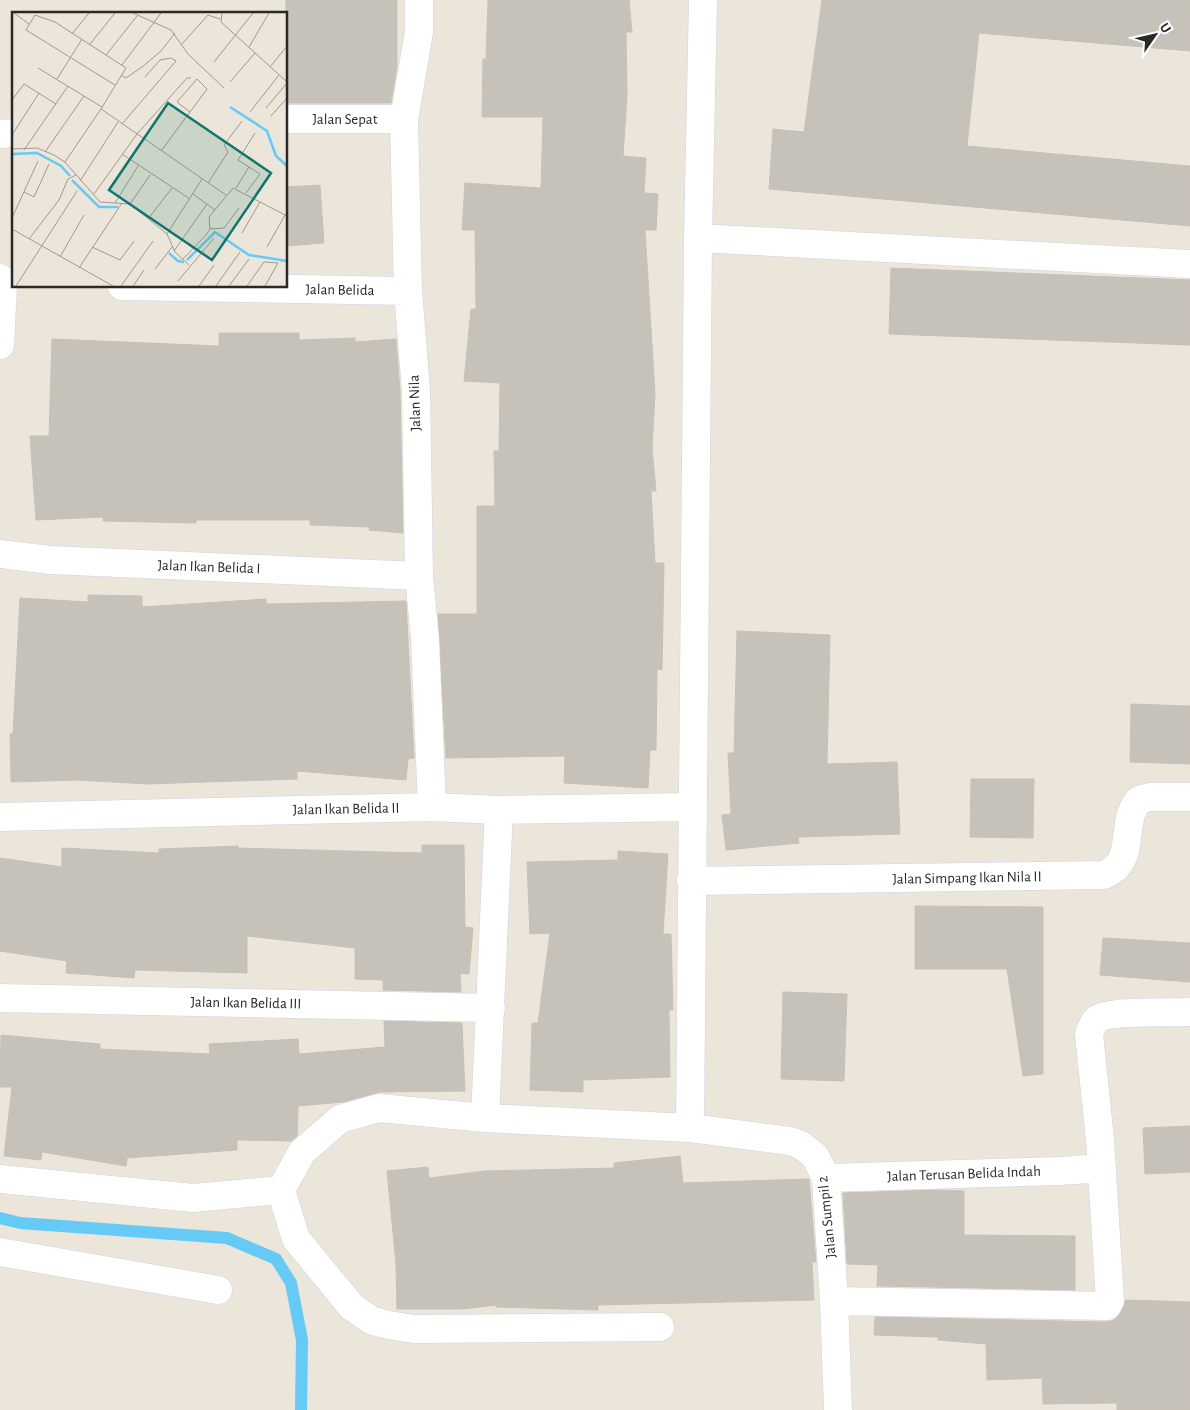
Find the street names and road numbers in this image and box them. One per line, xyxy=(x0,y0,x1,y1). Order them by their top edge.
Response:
street label: Jalan Sepat xyxy=(312,112,378,127)
street label: Jalan Belida xyxy=(305,282,375,298)
street label: Jalan Nila xyxy=(407,374,423,431)
street label: Jalan Ikan Belida I xyxy=(157,558,261,576)
street label: Jalan Ikan Belida II xyxy=(292,801,400,817)
street label: Jalan Simpang Ikan Nila II xyxy=(892,869,1042,887)
street label: Jalan Ikan Belida III xyxy=(190,995,302,1011)
street label: Jalan Terusan Belida Indah xyxy=(887,1164,1041,1184)
street label: Jalan Sumpil 2 xyxy=(815,1175,839,1259)

